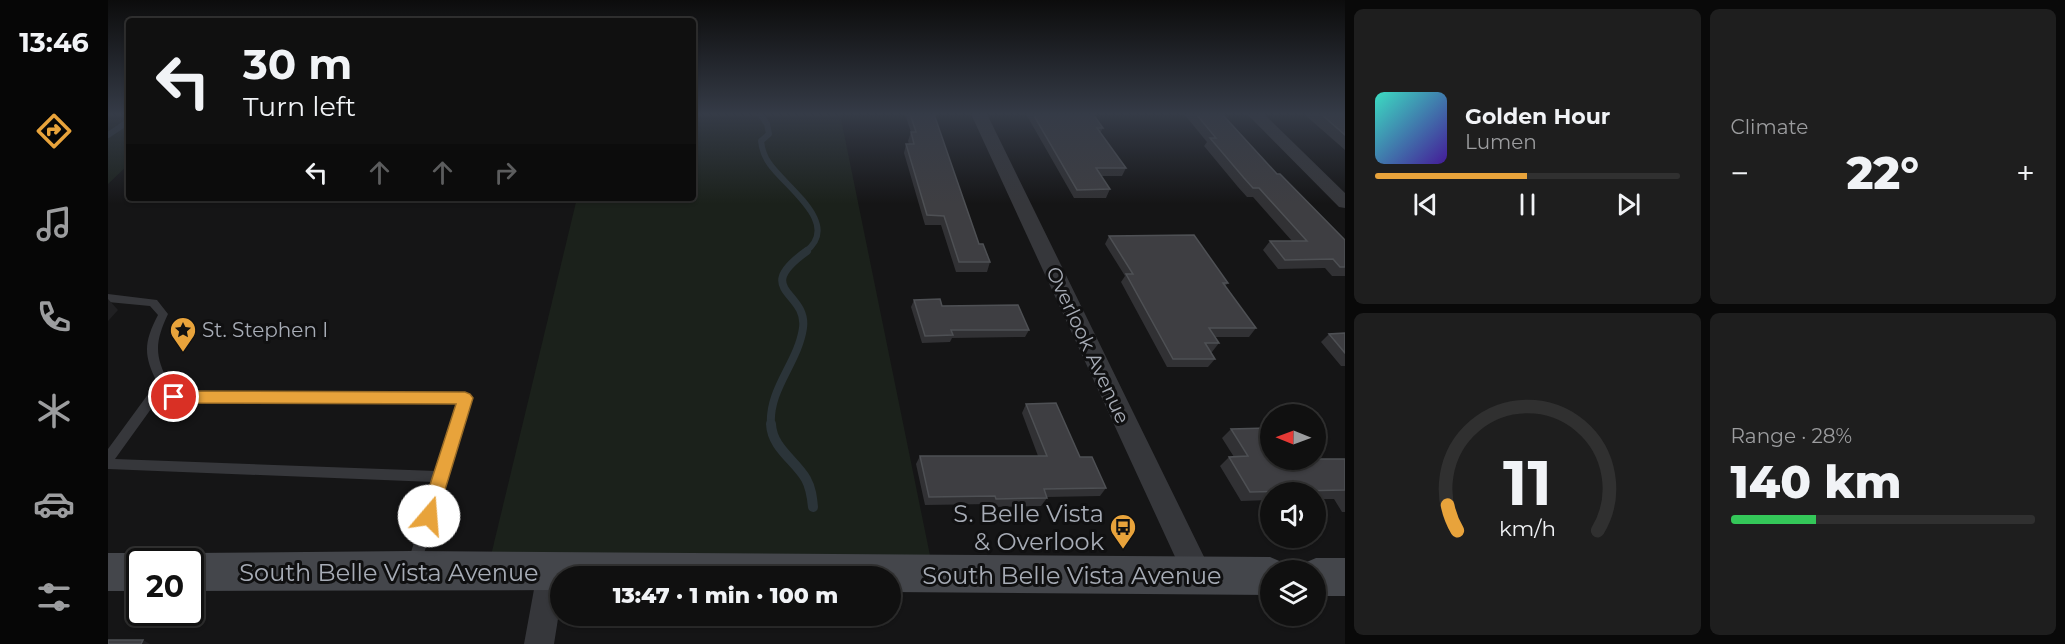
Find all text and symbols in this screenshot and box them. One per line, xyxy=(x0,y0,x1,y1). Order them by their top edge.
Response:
text: 13:46 xyxy=(19,26,89,59)
text: 30 m xyxy=(243,38,352,90)
icon: left xyxy=(144,42,222,120)
text: Turn left xyxy=(243,90,356,123)
text: Golden Hour xyxy=(1465,103,1610,130)
icon: directions xyxy=(33,110,75,152)
text: Climate xyxy=(1731,115,1808,139)
text: Lumen xyxy=(1465,130,1537,154)
text: 22° xyxy=(1846,145,1919,200)
text: − xyxy=(1731,153,1749,193)
text: + xyxy=(2016,153,2035,193)
icon: left xyxy=(300,156,333,189)
icon: ahead xyxy=(363,156,396,189)
icon: ahead xyxy=(426,156,459,189)
icon: right xyxy=(489,156,522,189)
icon: previous xyxy=(1409,188,1442,221)
icon: pause xyxy=(1511,188,1544,221)
icon: next xyxy=(1612,188,1645,221)
icon: music xyxy=(33,203,75,245)
street label: Overlook Avenue xyxy=(1041,263,1135,427)
icon: phone xyxy=(33,296,75,338)
place icon: St. Stephen I xyxy=(168,315,198,353)
place label: St. Stephen I xyxy=(202,318,328,342)
pin xyxy=(148,371,199,422)
icon: arrive xyxy=(157,380,190,413)
icon: climate xyxy=(33,390,75,432)
north arrow xyxy=(1260,404,1326,470)
map controls xyxy=(1260,404,1326,626)
text: Range · 28% xyxy=(1731,424,1852,448)
text: 11 xyxy=(1503,445,1552,521)
text: 140 km xyxy=(1731,454,1902,509)
button: sound xyxy=(1260,482,1326,548)
icon: car xyxy=(33,483,75,525)
position arrow xyxy=(397,484,461,548)
place label: S. Belle Vista & Overlook xyxy=(953,499,1105,556)
bus stop icon: S. Belle Vista & Overlook xyxy=(1108,512,1138,550)
text: km/h xyxy=(1499,515,1556,541)
speed limit sign: 20 xyxy=(126,548,204,626)
street label: South Belle Vista Avenue xyxy=(239,558,539,587)
button: layers xyxy=(1260,560,1326,626)
street label: South Belle Vista Avenue xyxy=(922,561,1222,590)
icon: filters xyxy=(33,576,75,618)
text: 13:47 · 1 min · 100 m xyxy=(613,582,838,609)

